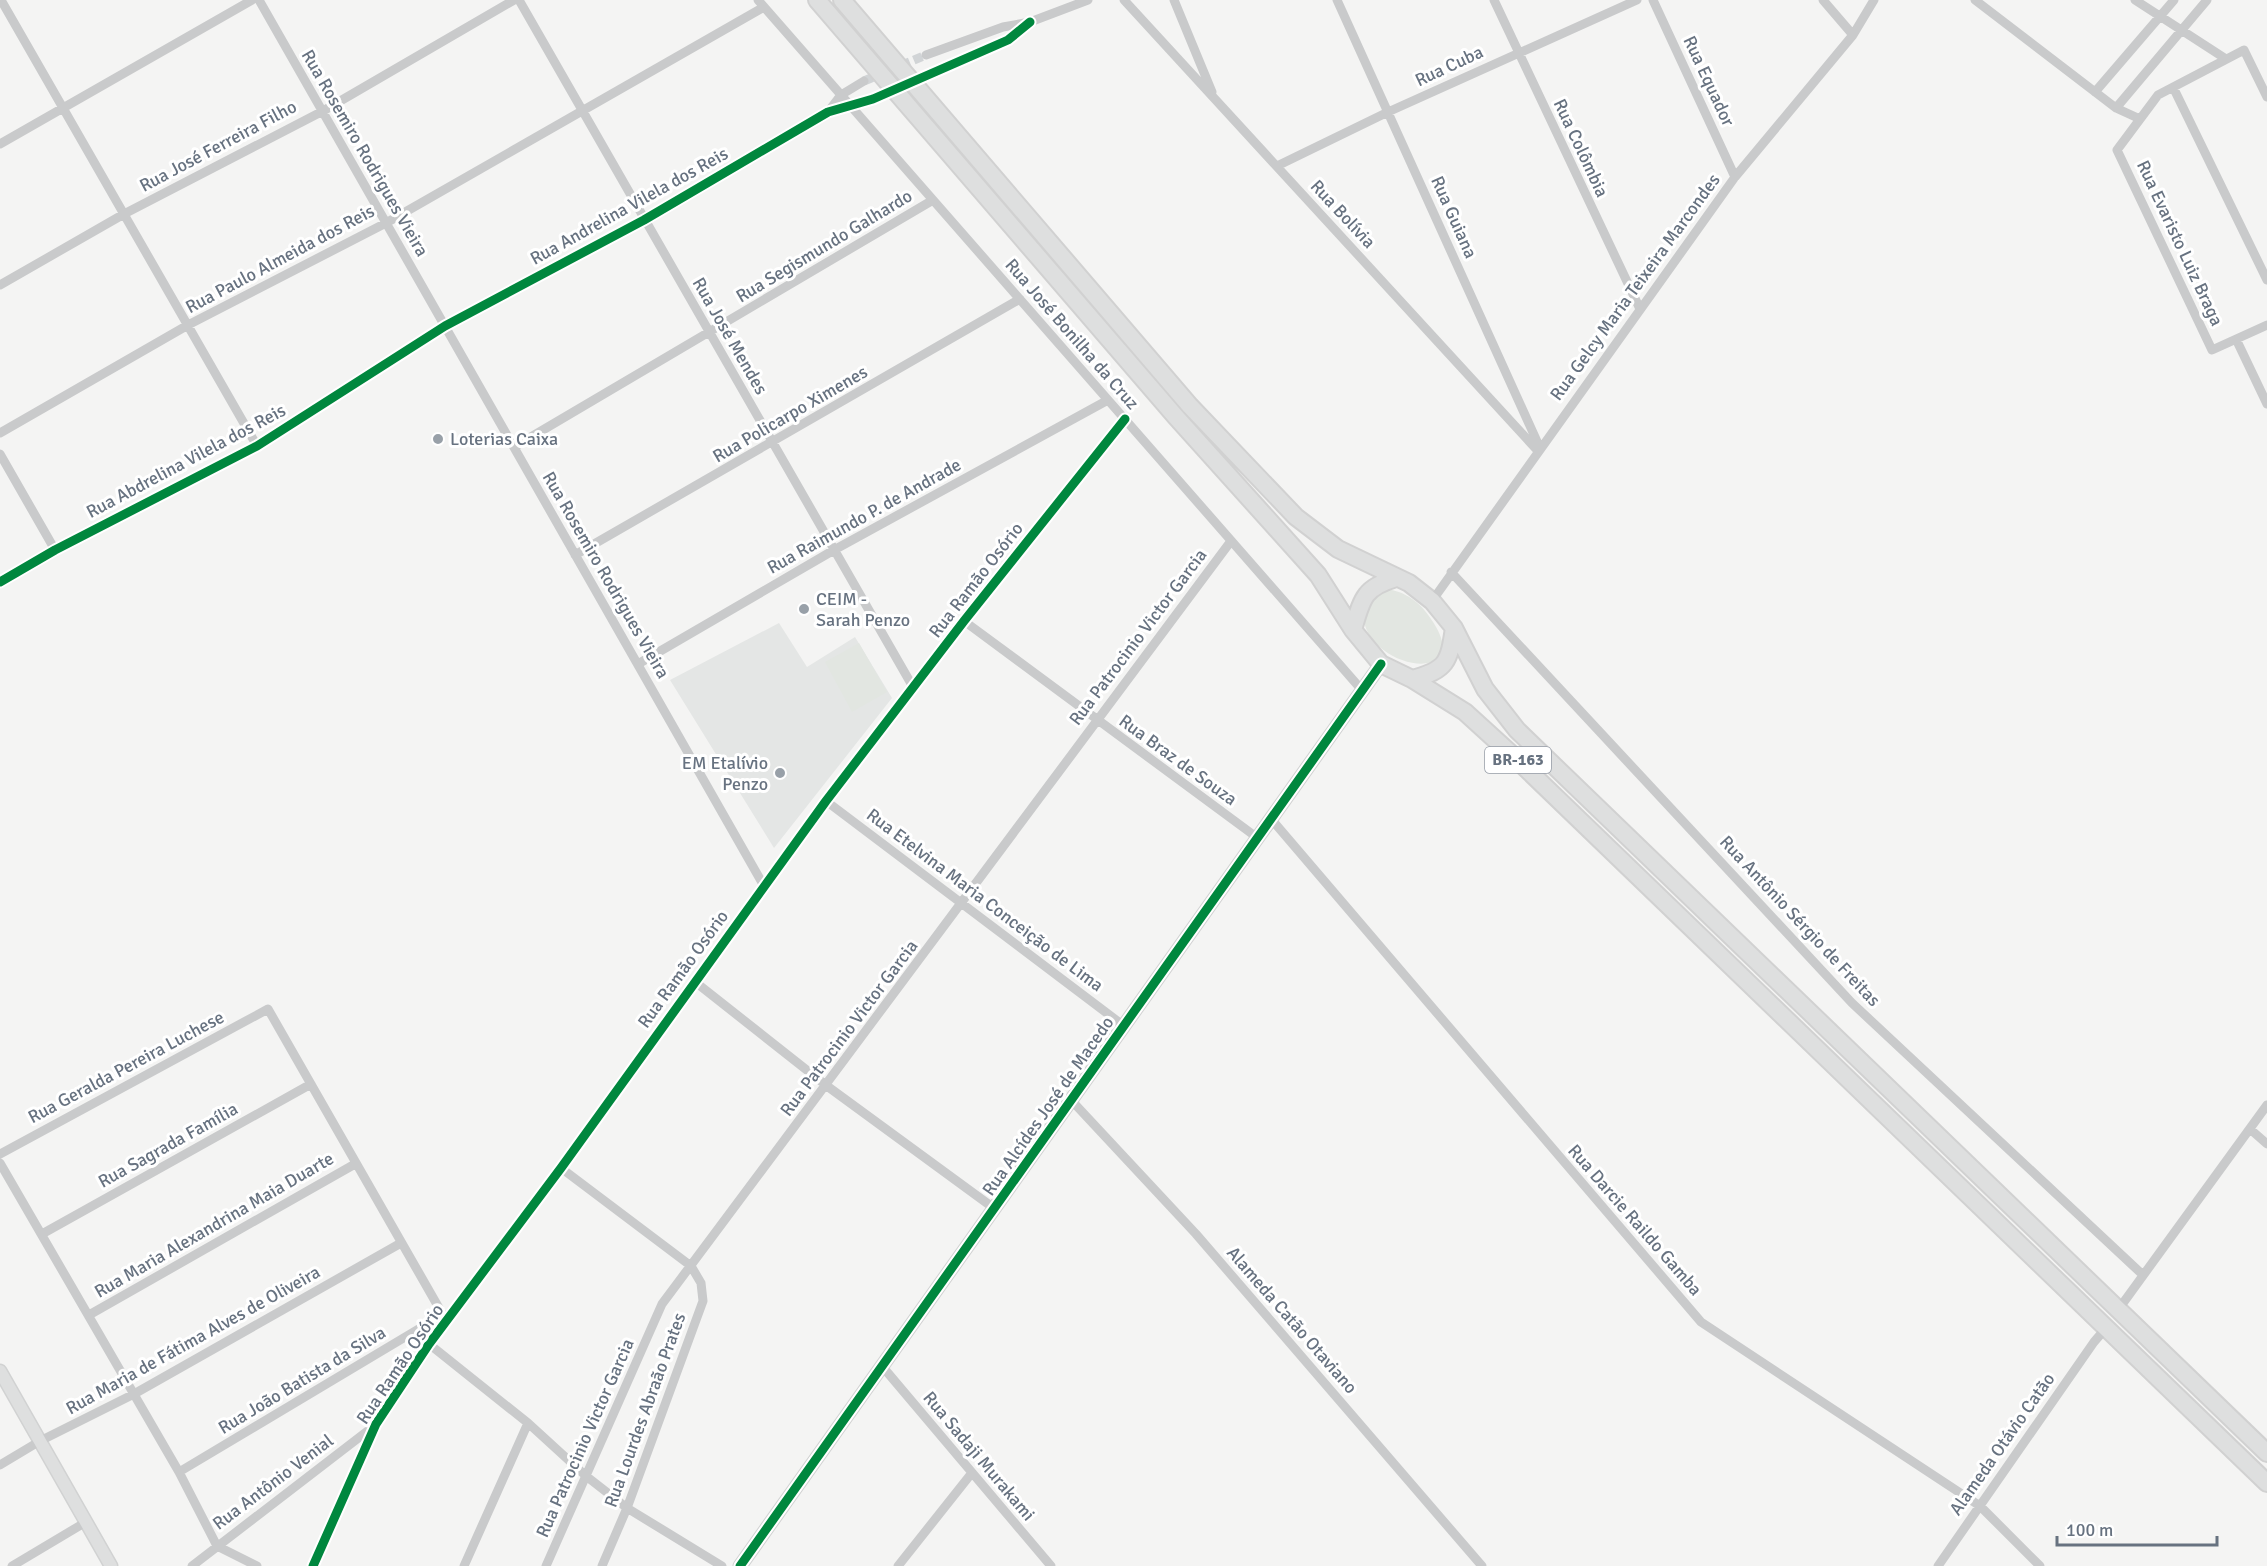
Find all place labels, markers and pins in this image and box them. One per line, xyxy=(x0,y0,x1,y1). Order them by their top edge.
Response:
place label: Loterias Caixa xyxy=(450,428,558,450)
marker: Loterias Caixa xyxy=(431,432,445,446)
place label: CEIM - Sarah Penzo xyxy=(816,588,910,631)
marker: CEIM - Sarah Penzo xyxy=(797,602,811,616)
place label: EM Etalívio Penzo xyxy=(682,752,768,795)
marker: EM Etalívio Penzo xyxy=(773,766,787,780)

